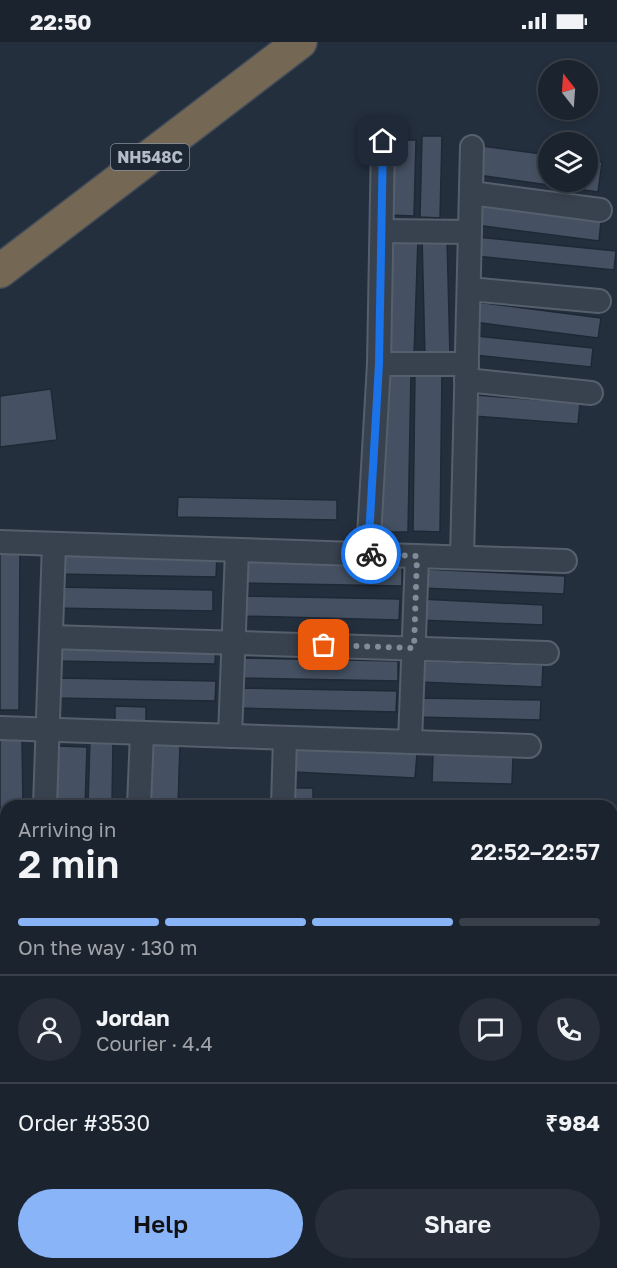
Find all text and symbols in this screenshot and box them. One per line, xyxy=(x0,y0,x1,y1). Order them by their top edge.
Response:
text: 22:50 xyxy=(30,8,92,35)
north arrow xyxy=(538,60,598,120)
map controls xyxy=(538,60,598,192)
pin xyxy=(357,115,408,166)
icon: home xyxy=(366,124,399,157)
button: layers xyxy=(538,132,598,192)
road number: NH548C xyxy=(111,144,189,170)
courier xyxy=(341,524,401,584)
icon: bike xyxy=(355,538,388,571)
pin xyxy=(298,619,349,670)
icon: bag xyxy=(307,628,340,661)
text: Arriving in xyxy=(18,817,116,841)
text: 22:52–22:57 xyxy=(471,838,600,865)
text: 2 min xyxy=(18,840,119,887)
text: On the way · 130 m xyxy=(18,935,197,959)
button: person xyxy=(18,998,81,1061)
button: chat xyxy=(459,998,522,1061)
button: phone xyxy=(537,998,600,1061)
text: Jordan xyxy=(96,1004,170,1031)
text: Courier · 4.4 xyxy=(96,1031,213,1055)
text: Order #3530 xyxy=(18,1109,150,1136)
text: ₹984 xyxy=(546,1109,600,1136)
button: Help xyxy=(18,1189,303,1258)
button: Share xyxy=(315,1189,600,1258)

